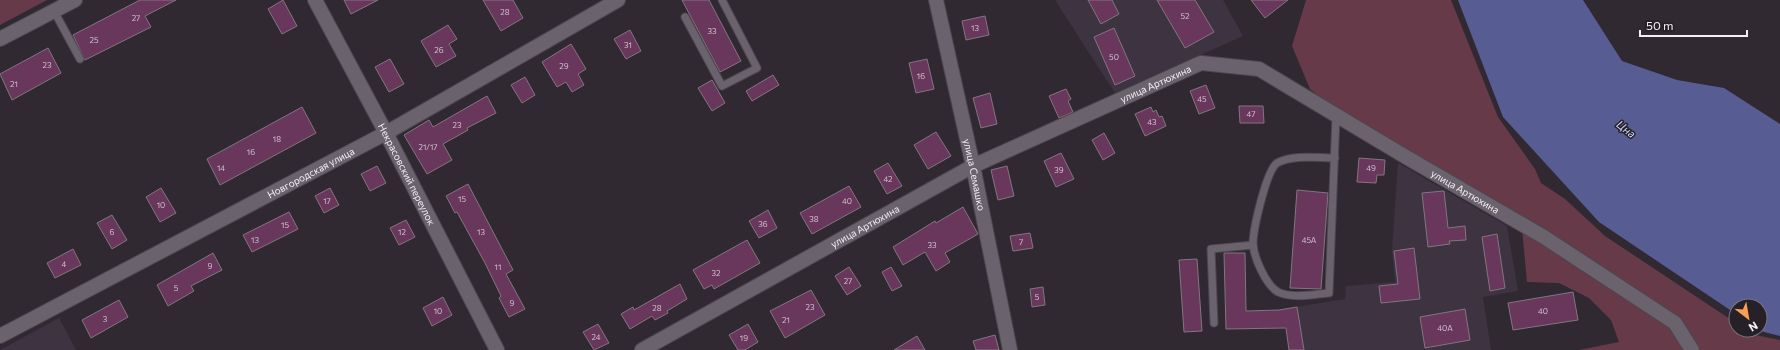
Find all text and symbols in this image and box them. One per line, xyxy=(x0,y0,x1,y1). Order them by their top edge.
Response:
house number: 28 xyxy=(500,7,510,17)
house number: 52 xyxy=(1180,11,1190,21)
scale bar xyxy=(1640,12,1747,38)
house number: 27 xyxy=(132,13,140,23)
text: 50 m xyxy=(1646,18,1674,32)
house number: 13 xyxy=(971,23,979,33)
house number: 33 xyxy=(707,26,717,36)
house number: 25 xyxy=(89,35,99,45)
house number: 31 xyxy=(624,40,632,50)
house number: 26 xyxy=(434,45,444,55)
house number: 50 xyxy=(1109,52,1119,62)
house number: 23 xyxy=(43,60,52,70)
house number: 29 xyxy=(559,61,569,71)
street label: улица Артюхина xyxy=(1118,62,1193,105)
house number: 16 xyxy=(917,71,925,81)
house number: 21 xyxy=(10,79,18,89)
house number: 45 xyxy=(1197,94,1207,104)
house number: 47 xyxy=(1247,109,1255,119)
house number: 43 xyxy=(1147,117,1157,127)
water label: Цна xyxy=(1614,117,1639,140)
house number: 23 xyxy=(453,120,462,130)
street label: Некрасовский переулок xyxy=(376,121,438,228)
house number: 18 xyxy=(273,134,281,144)
street label: улица Семашко xyxy=(961,138,988,212)
house number: 21/17 xyxy=(418,142,438,152)
street label: Новгородская улица xyxy=(265,145,356,200)
house number: 16 xyxy=(247,147,255,157)
house number: 14 xyxy=(217,163,225,173)
house number: 49 xyxy=(1366,163,1376,173)
house number: 39 xyxy=(1054,165,1064,175)
street label: улица Артюхина xyxy=(1429,167,1501,216)
house number: 42 xyxy=(883,174,893,184)
house number: 15 xyxy=(458,194,466,204)
house number: 17 xyxy=(323,196,331,206)
house number: 40 xyxy=(842,196,852,206)
house number: 10 xyxy=(157,200,165,210)
street label: улица Артюхина xyxy=(828,202,901,250)
house number: 38 xyxy=(809,214,819,224)
house number: 36 xyxy=(758,219,768,229)
house number: 15 xyxy=(281,220,289,230)
house number: 6 xyxy=(110,227,115,237)
house number: 12 xyxy=(398,227,406,237)
house number: 13 xyxy=(477,227,485,237)
house number: 13 xyxy=(251,235,259,245)
house number: 45А xyxy=(1302,235,1317,245)
house number: 7 xyxy=(1019,237,1023,247)
house number: 33 xyxy=(927,240,937,250)
house number: 4 xyxy=(62,259,67,269)
house number: 9 xyxy=(208,261,213,271)
house number: 11 xyxy=(495,262,501,272)
house number: 32 xyxy=(712,268,721,278)
house number: 27 xyxy=(844,276,852,286)
house number: 5 xyxy=(174,283,179,293)
house number: 5 xyxy=(1035,292,1040,302)
house number: 9 xyxy=(510,298,515,308)
north arrow xyxy=(1728,298,1768,338)
house number: 23 xyxy=(806,302,815,312)
house number: 28 xyxy=(652,303,662,313)
house number: 10 xyxy=(434,306,442,316)
house number: 40 xyxy=(1538,306,1548,316)
house number: 3 xyxy=(103,314,108,324)
house number: 21 xyxy=(782,315,790,325)
text: N xyxy=(1747,319,1760,335)
house number: 40А xyxy=(1437,323,1453,333)
house number: 24 xyxy=(591,332,601,342)
house number: 19 xyxy=(740,333,748,343)

